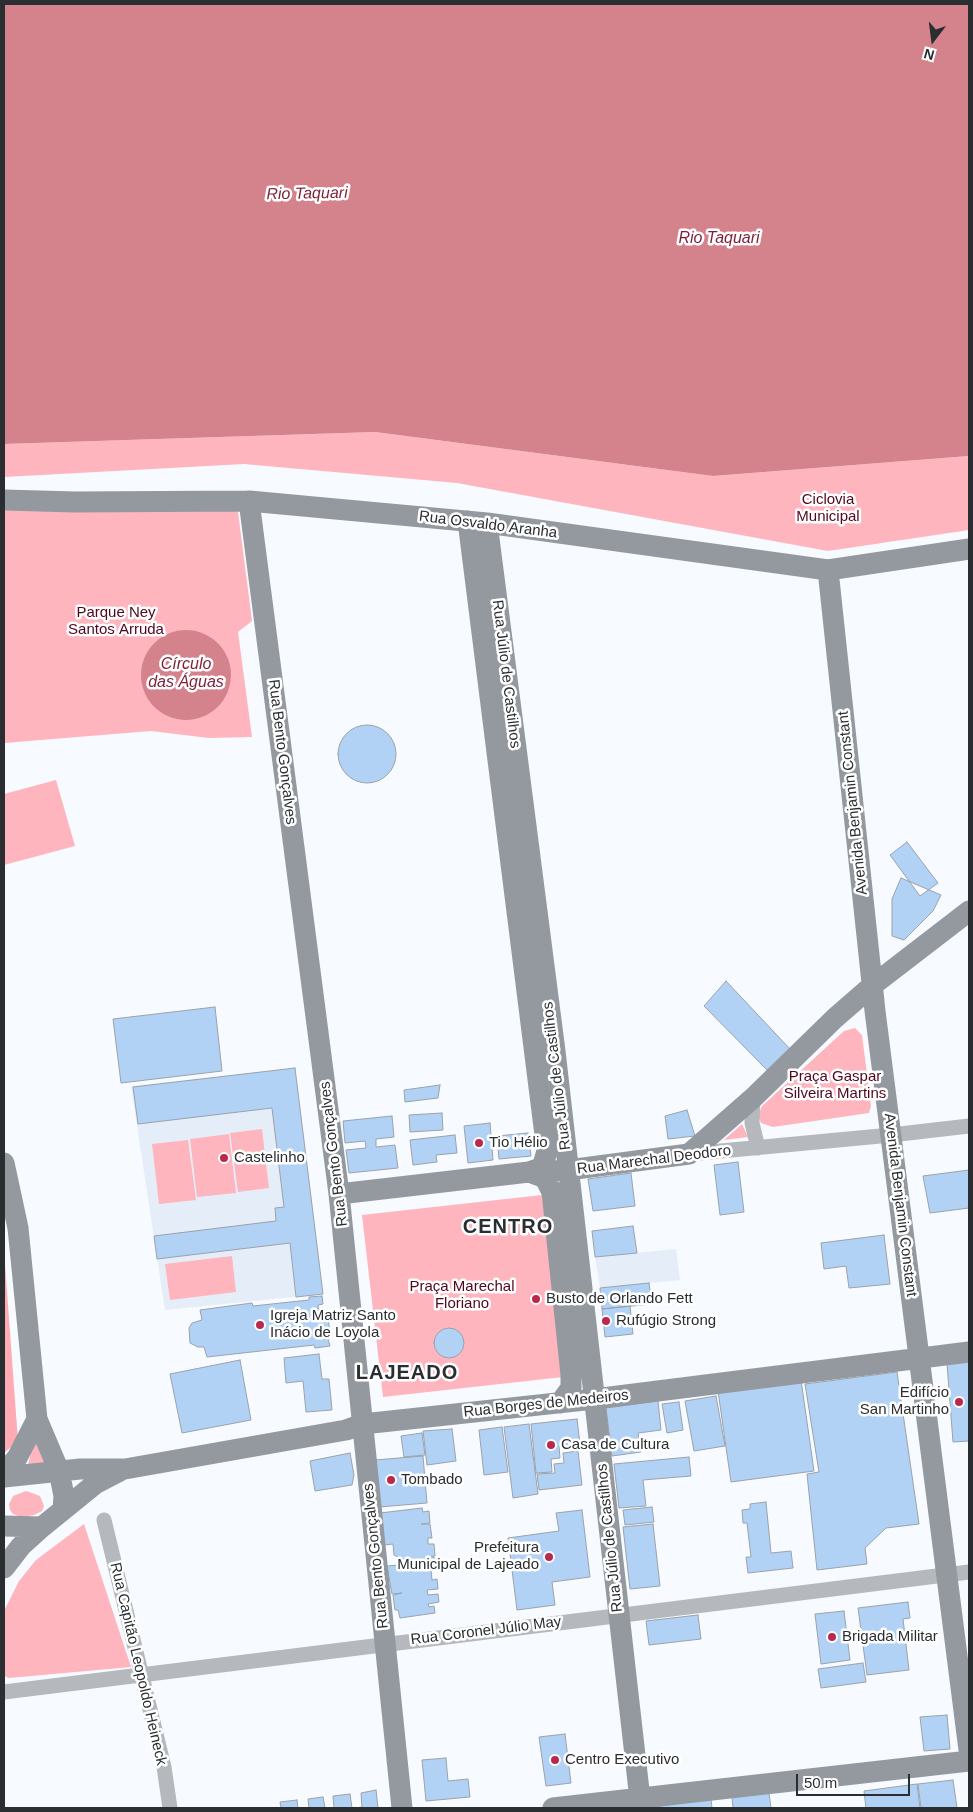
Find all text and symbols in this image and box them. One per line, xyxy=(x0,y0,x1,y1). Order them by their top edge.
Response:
north arrow xyxy=(908,15,958,65)
text: N xyxy=(922,45,936,64)
water label: Rio Taquari xyxy=(266,184,348,204)
water label: Rio Taquari xyxy=(678,229,760,249)
park label: Ciclovia Municipal xyxy=(796,491,860,526)
street label: Rua Osvaldo Aranha xyxy=(418,508,558,542)
street label: Rua Júlio de Castilhos xyxy=(488,599,524,749)
park label: Parque Ney Santos Arruda xyxy=(68,604,164,639)
water label: Círculo das Águas xyxy=(148,655,224,693)
street label: Rua Bento Gonçalves xyxy=(264,678,300,826)
street label: Avenida Benjamin Constant xyxy=(834,710,872,896)
street label: Rua Júlio de Castilhos xyxy=(539,1001,575,1151)
park label: Praça Gaspar Silveira Martins xyxy=(784,1068,886,1103)
street label: Rua Bento Gonçalves xyxy=(316,1080,352,1228)
street label: Avenida Benjamin Constant xyxy=(880,1112,920,1298)
place label: Tio Hélio xyxy=(489,1134,548,1152)
marker: Tio Hélio xyxy=(473,1137,485,1149)
street label: Rua Marechal Deodoro xyxy=(576,1142,732,1178)
place label: Castelinho xyxy=(234,1149,305,1167)
marker: Castelinho xyxy=(218,1152,230,1164)
district label: CENTRO xyxy=(462,1215,554,1239)
park label: Praça Marechal Floriano xyxy=(409,1278,515,1313)
place label: Busto de Orlando Fett xyxy=(546,1290,693,1308)
marker: Busto de Orlando Fett xyxy=(530,1293,542,1305)
place label: Igreja Matriz Santo Inácio de Loyola xyxy=(270,1307,396,1342)
place label: Rufúgio Strong xyxy=(616,1312,716,1330)
marker: Rufúgio Strong xyxy=(600,1315,612,1327)
marker: Igreja Matriz Santo Inácio de Loyola xyxy=(254,1319,266,1331)
district label: LAJEADO xyxy=(355,1361,459,1385)
place label: Edifício San Martinho xyxy=(860,1384,949,1419)
street label: Rua Borges de Medeiros xyxy=(463,1386,629,1422)
marker: Edifício San Martinho xyxy=(953,1396,965,1408)
place label: Casa de Cultura xyxy=(561,1436,669,1454)
marker: Casa de Cultura xyxy=(545,1439,557,1451)
street label: Rua Júlio de Castilhos xyxy=(593,1463,627,1613)
place label: Tombado xyxy=(401,1471,463,1489)
marker: Tombado xyxy=(385,1474,397,1486)
street label: Rua Bento Gonçalves xyxy=(359,1482,393,1630)
place label: Prefeitura Municipal de Lajeado xyxy=(397,1539,539,1574)
marker: Prefeitura Municipal de Lajeado xyxy=(543,1551,555,1563)
street label: Rua Capitão Leopoldo Heineck xyxy=(106,1561,170,1767)
street label: Rua Coronel Júlio May xyxy=(410,1613,562,1649)
place label: Brigada Militar xyxy=(842,1628,938,1646)
marker: Brigada Militar xyxy=(826,1631,838,1643)
place label: Centro Executivo xyxy=(565,1751,679,1769)
marker: Centro Executivo xyxy=(549,1754,561,1766)
scale bar xyxy=(798,1764,912,1796)
text: 50 m xyxy=(804,1774,837,1791)

